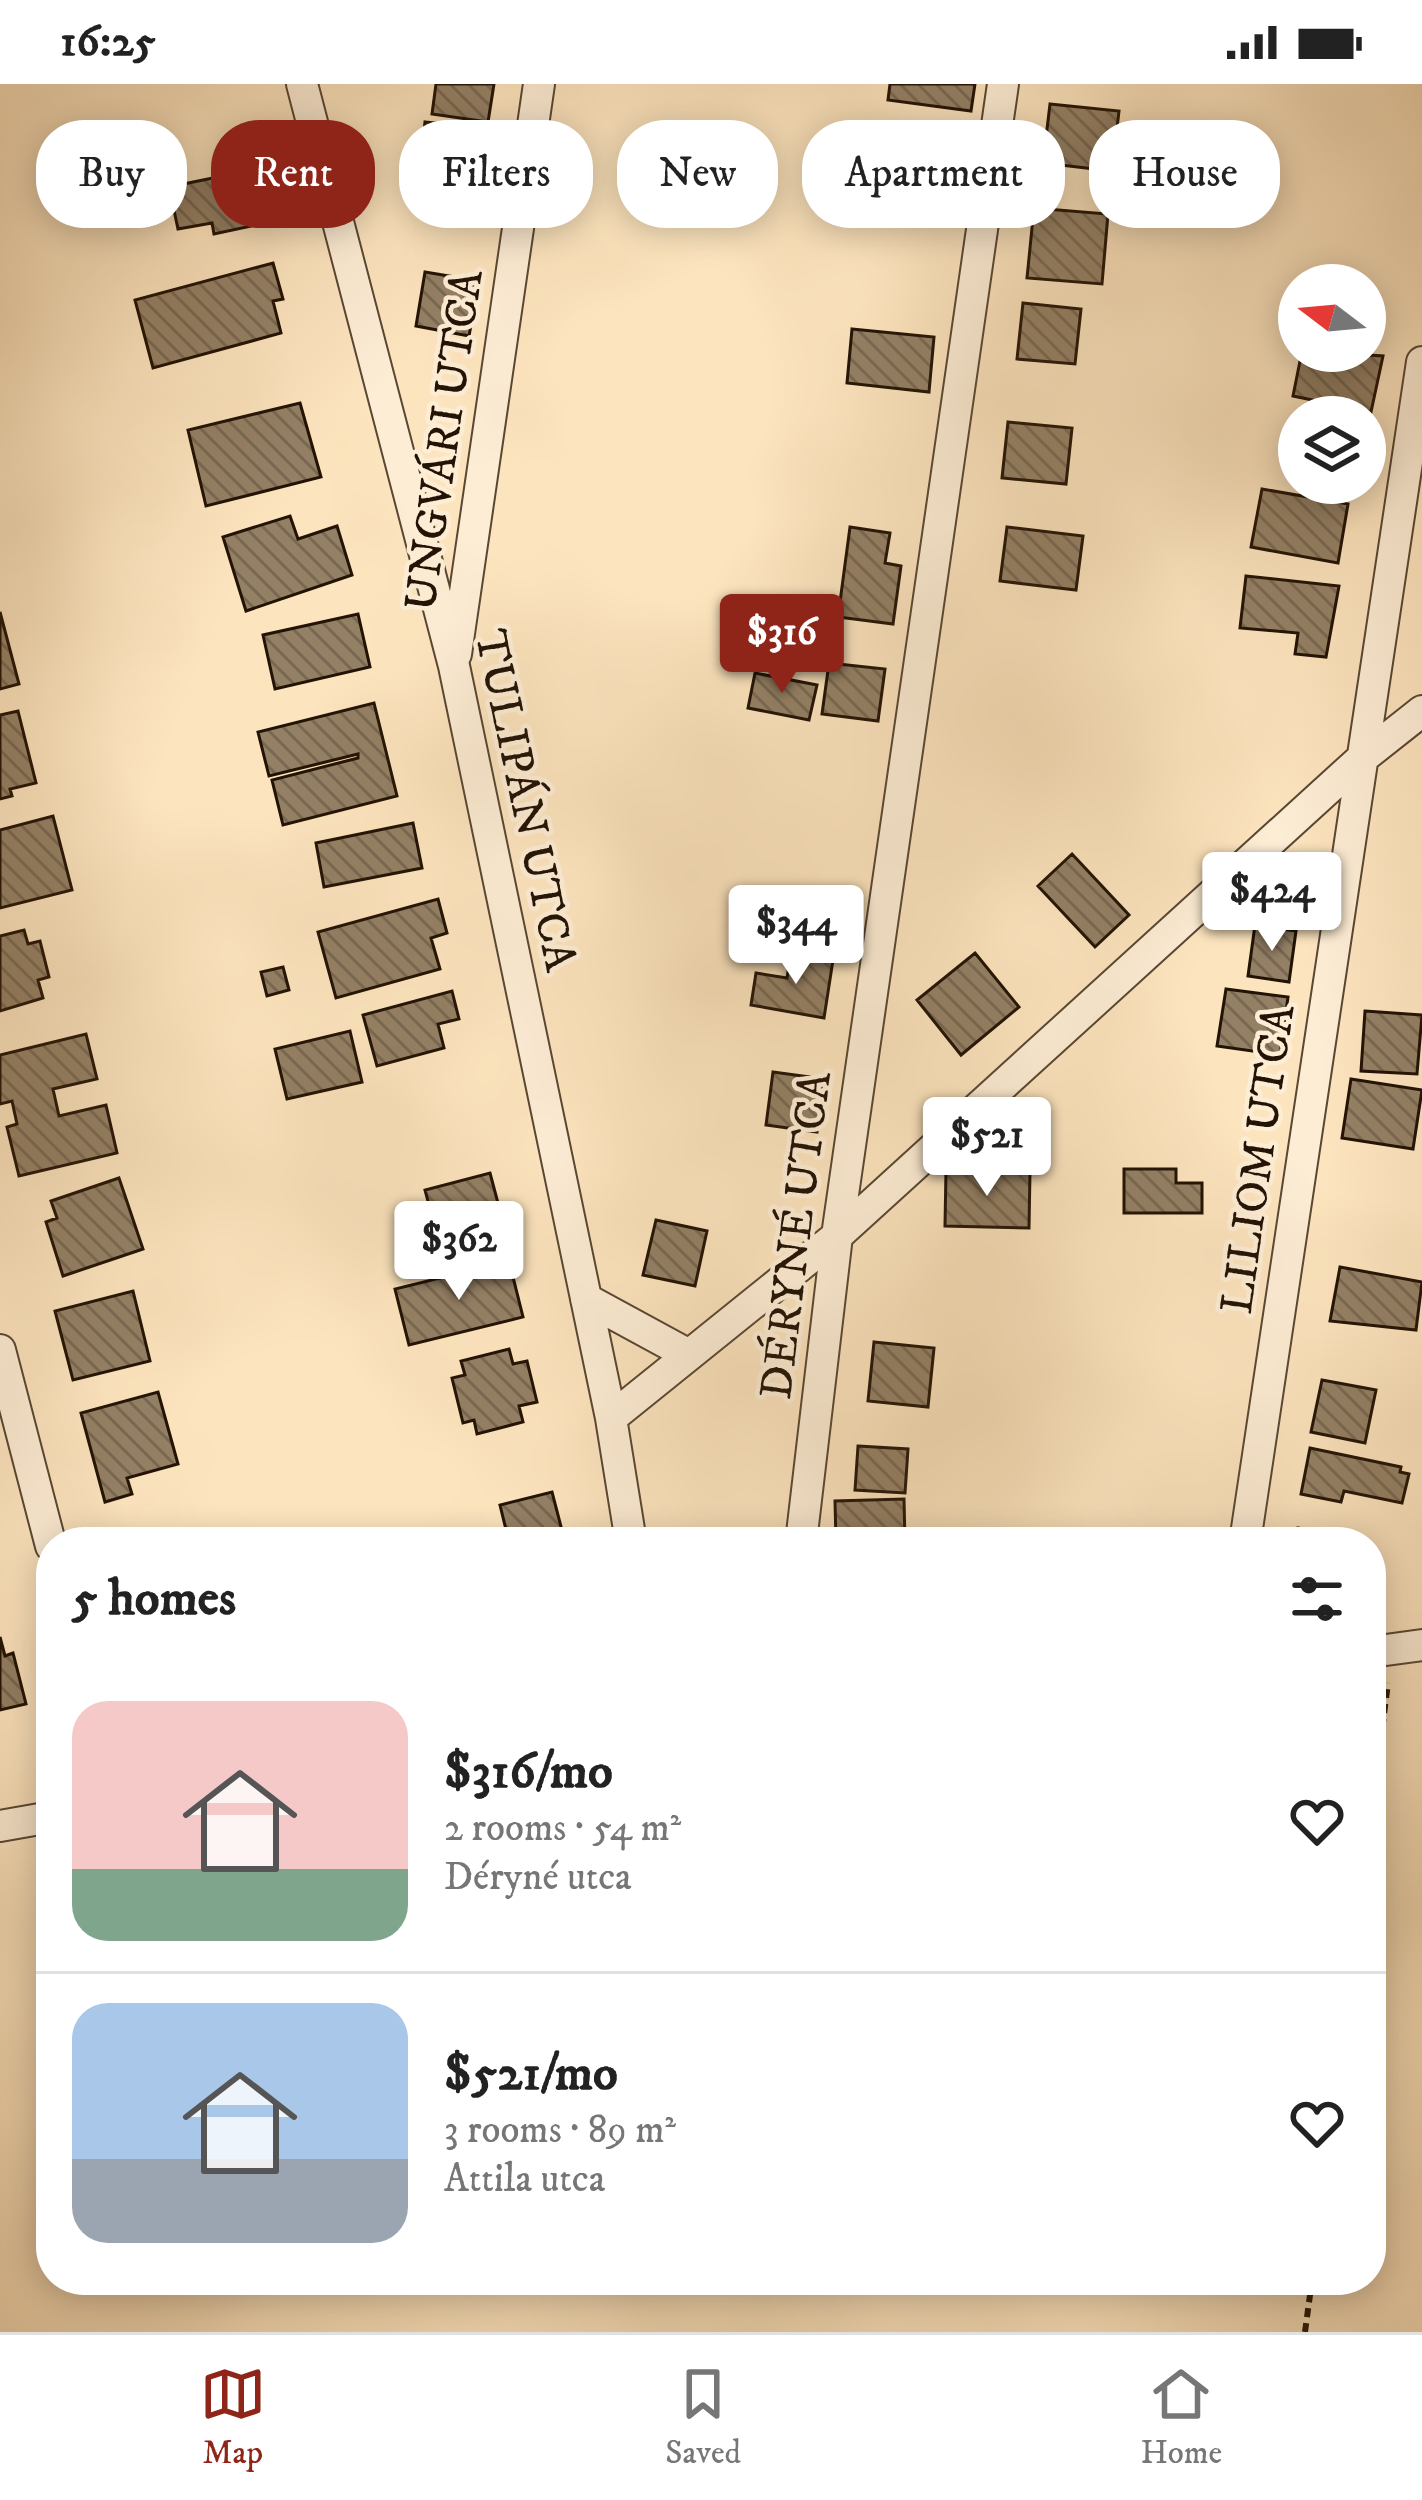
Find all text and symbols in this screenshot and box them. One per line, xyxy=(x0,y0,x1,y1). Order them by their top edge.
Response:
text: 16:25 xyxy=(60,14,156,70)
chip: Buy xyxy=(36,120,187,228)
chip: Rent xyxy=(211,120,375,228)
chip: Filters xyxy=(399,120,593,228)
chip: New xyxy=(617,120,778,228)
chip: Apartment xyxy=(802,120,1065,228)
chip: House xyxy=(1089,120,1280,228)
north arrow xyxy=(1278,264,1386,372)
map controls xyxy=(1278,264,1386,504)
street label: UNGVÁRI UTCA xyxy=(393,266,497,614)
button: layers xyxy=(1278,396,1386,504)
pin: $316 xyxy=(711,594,853,696)
text: $316 xyxy=(747,608,817,657)
street label: TULIPÁN UTCA xyxy=(461,625,588,977)
pin: $424 xyxy=(1201,852,1343,954)
text: $424 xyxy=(1229,866,1315,915)
pin: $344 xyxy=(725,885,867,987)
text: $344 xyxy=(756,899,836,948)
street label: LILIOM UTCA xyxy=(1210,1001,1308,1317)
street label: DÉRYNÉ UTCA xyxy=(749,1068,845,1402)
pin: $521 xyxy=(916,1097,1058,1199)
text: $521 xyxy=(950,1111,1024,1160)
pin: $362 xyxy=(388,1201,530,1303)
text: $362 xyxy=(421,1215,497,1264)
icon: filters xyxy=(1284,1566,1350,1632)
text: 5 homes xyxy=(72,1567,236,1631)
text: $316/mo xyxy=(444,1740,613,1804)
icon: home xyxy=(168,1749,312,1893)
icon: heart xyxy=(1284,1788,1350,1854)
text: 2 rooms · 54 m² xyxy=(444,1804,681,1853)
text: Déryné utca xyxy=(444,1853,632,1902)
text: $521/mo xyxy=(444,2042,618,2106)
icon: home xyxy=(168,2051,312,2195)
icon: heart xyxy=(1284,2090,1350,2156)
text: 3 rooms · 89 m² xyxy=(444,2106,676,2155)
text: Attila utca xyxy=(444,2155,605,2204)
tab: Map xyxy=(200,2361,266,2474)
tab: Saved xyxy=(665,2361,741,2474)
tab: Home xyxy=(1141,2361,1222,2474)

